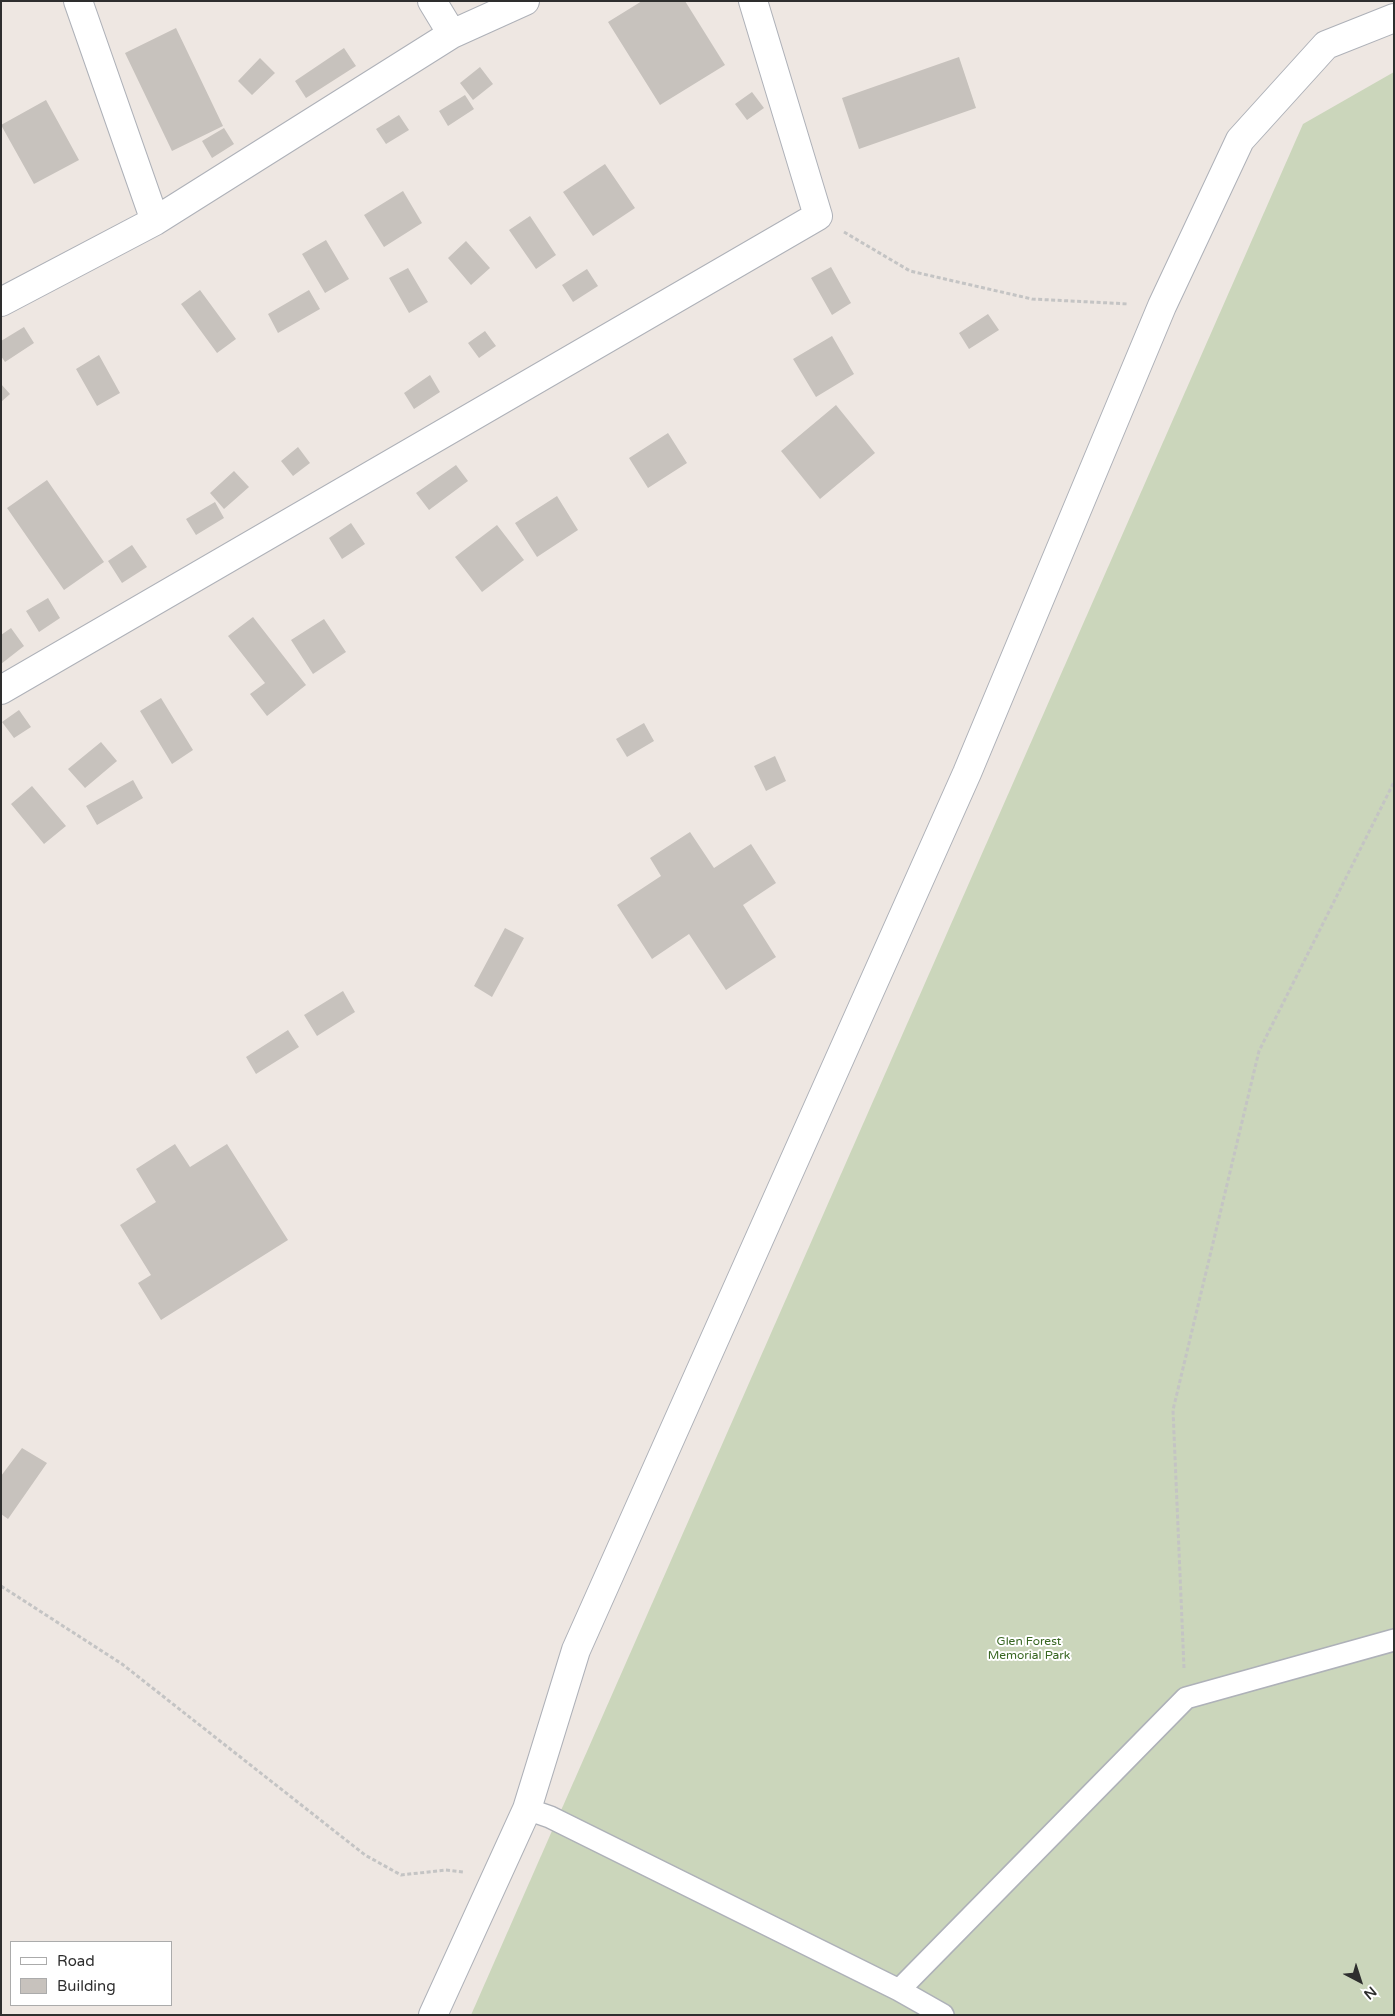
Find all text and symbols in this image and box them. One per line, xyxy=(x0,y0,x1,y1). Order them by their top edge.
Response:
park label: Glen Forest Memorial Park xyxy=(988,1635,1070,1663)
legend xyxy=(10,1941,172,2006)
text: Road xyxy=(57,1952,95,1970)
north arrow xyxy=(1335,1956,1385,2006)
text: Building xyxy=(57,1977,116,1995)
text: N xyxy=(1360,1983,1380,2003)

